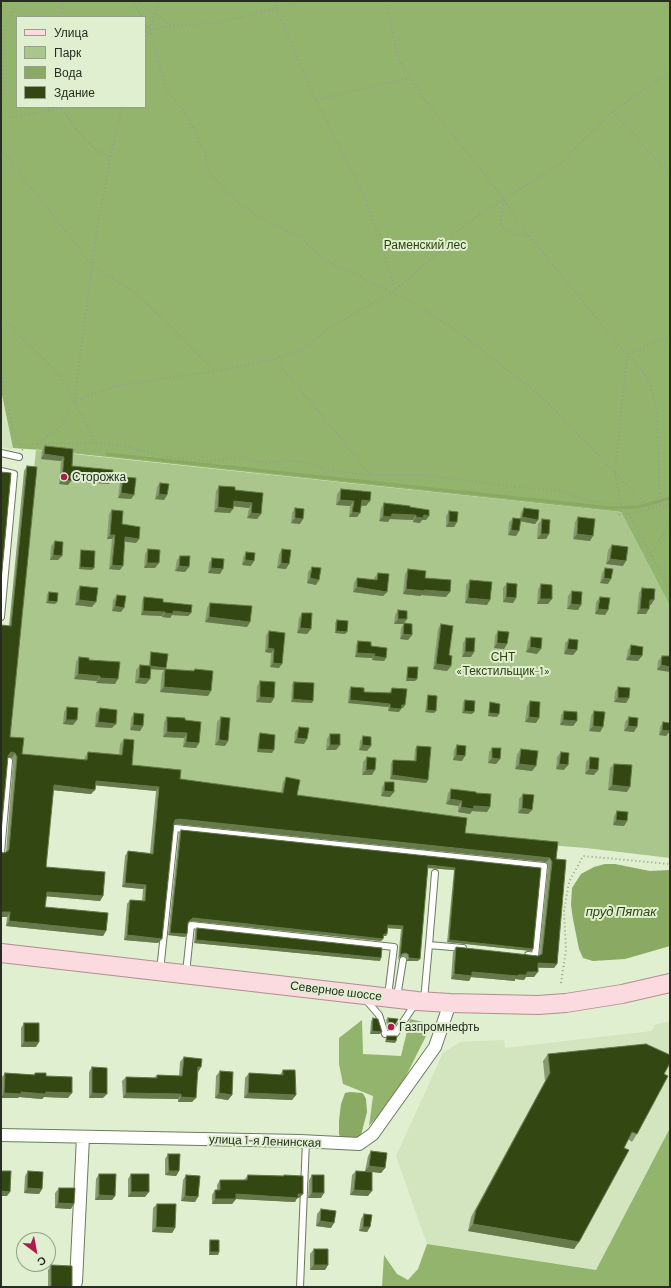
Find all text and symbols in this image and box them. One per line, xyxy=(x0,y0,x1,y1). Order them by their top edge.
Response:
legend xyxy=(16,16,146,108)
text: Улица xyxy=(54,25,88,39)
text: Парк xyxy=(54,45,81,59)
text: Вода xyxy=(54,65,82,79)
text: Здание xyxy=(54,85,95,99)
park label: Раменский лес xyxy=(384,238,466,252)
place label: Сторожка xyxy=(72,470,126,484)
marker: Сторожка xyxy=(59,472,69,482)
park label: СНТ «Текстильщик-1» xyxy=(456,650,550,678)
water label: пруд Пятак xyxy=(586,904,656,920)
street label: Северное шоссе xyxy=(289,978,383,1004)
place label: Газпромнефть xyxy=(399,1020,480,1034)
marker: Газпромнефть xyxy=(386,1022,396,1032)
street label: улица 1-я Ленинская xyxy=(209,1132,321,1150)
north arrow xyxy=(16,1232,56,1272)
text: С xyxy=(35,1254,49,1269)

